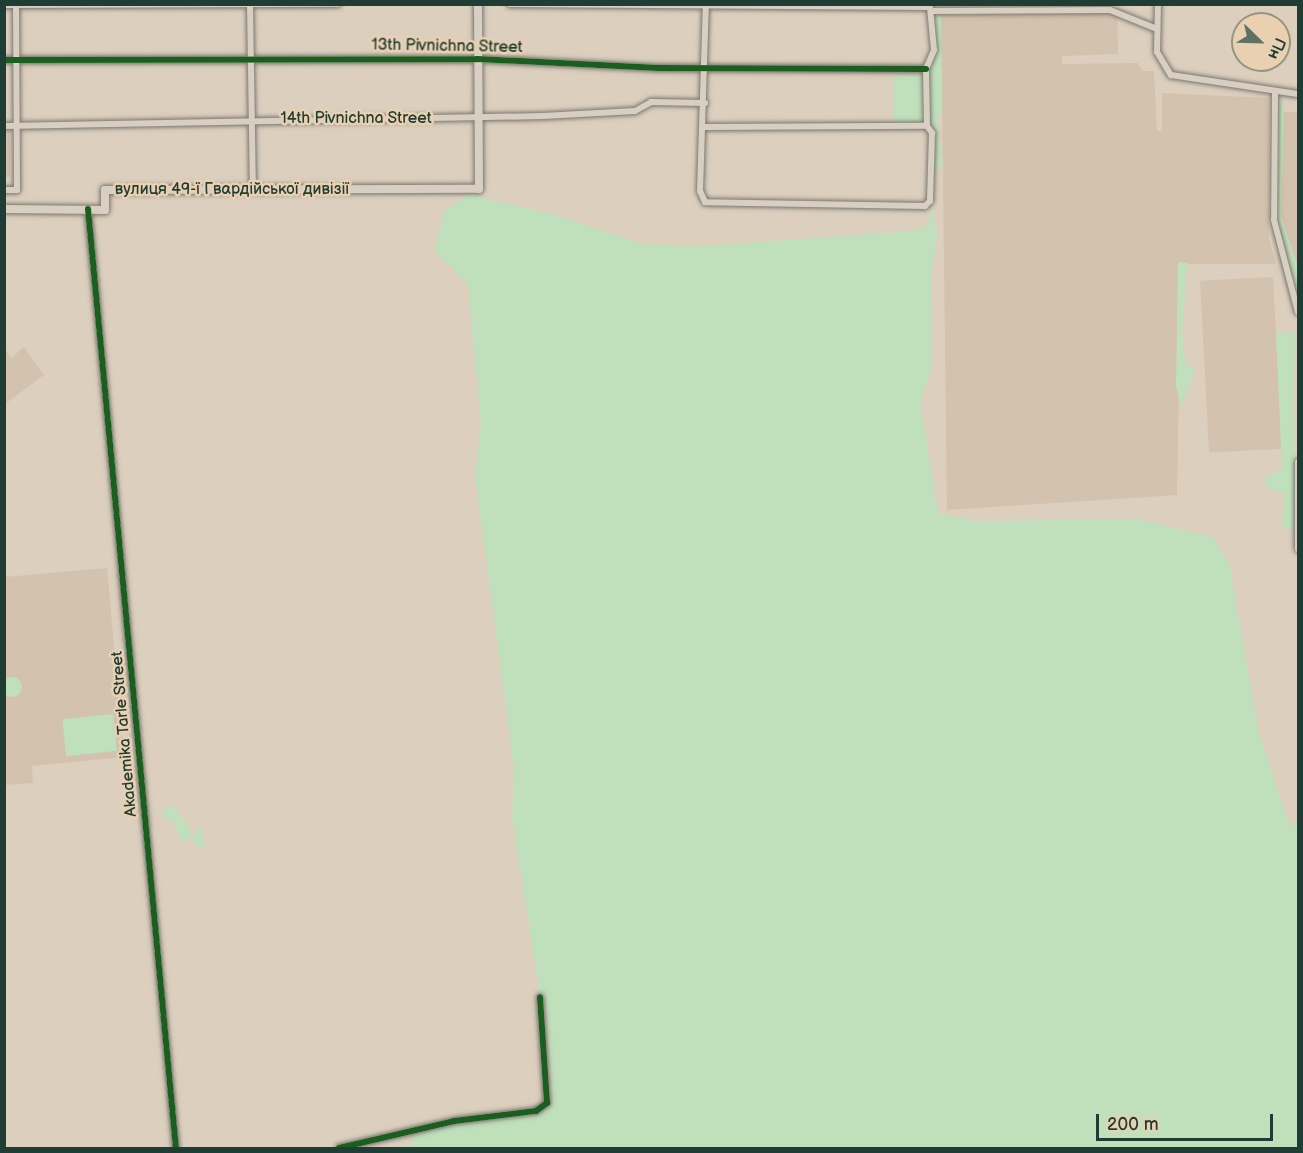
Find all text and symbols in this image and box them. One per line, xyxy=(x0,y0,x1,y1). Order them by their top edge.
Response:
north arrow xyxy=(1231,12,1291,72)
text: Пн xyxy=(1263,35,1289,62)
street label: 13th Pivnichna Street xyxy=(371,36,523,58)
street label: 14th Pivnichna Street xyxy=(280,109,432,129)
street label: вулиця 49-ї Гвардійської дивізії xyxy=(115,180,349,200)
street label: Akademika Tarle Street xyxy=(108,650,142,818)
scale bar xyxy=(1099,1102,1276,1140)
text: 200 m xyxy=(1107,1114,1159,1135)

